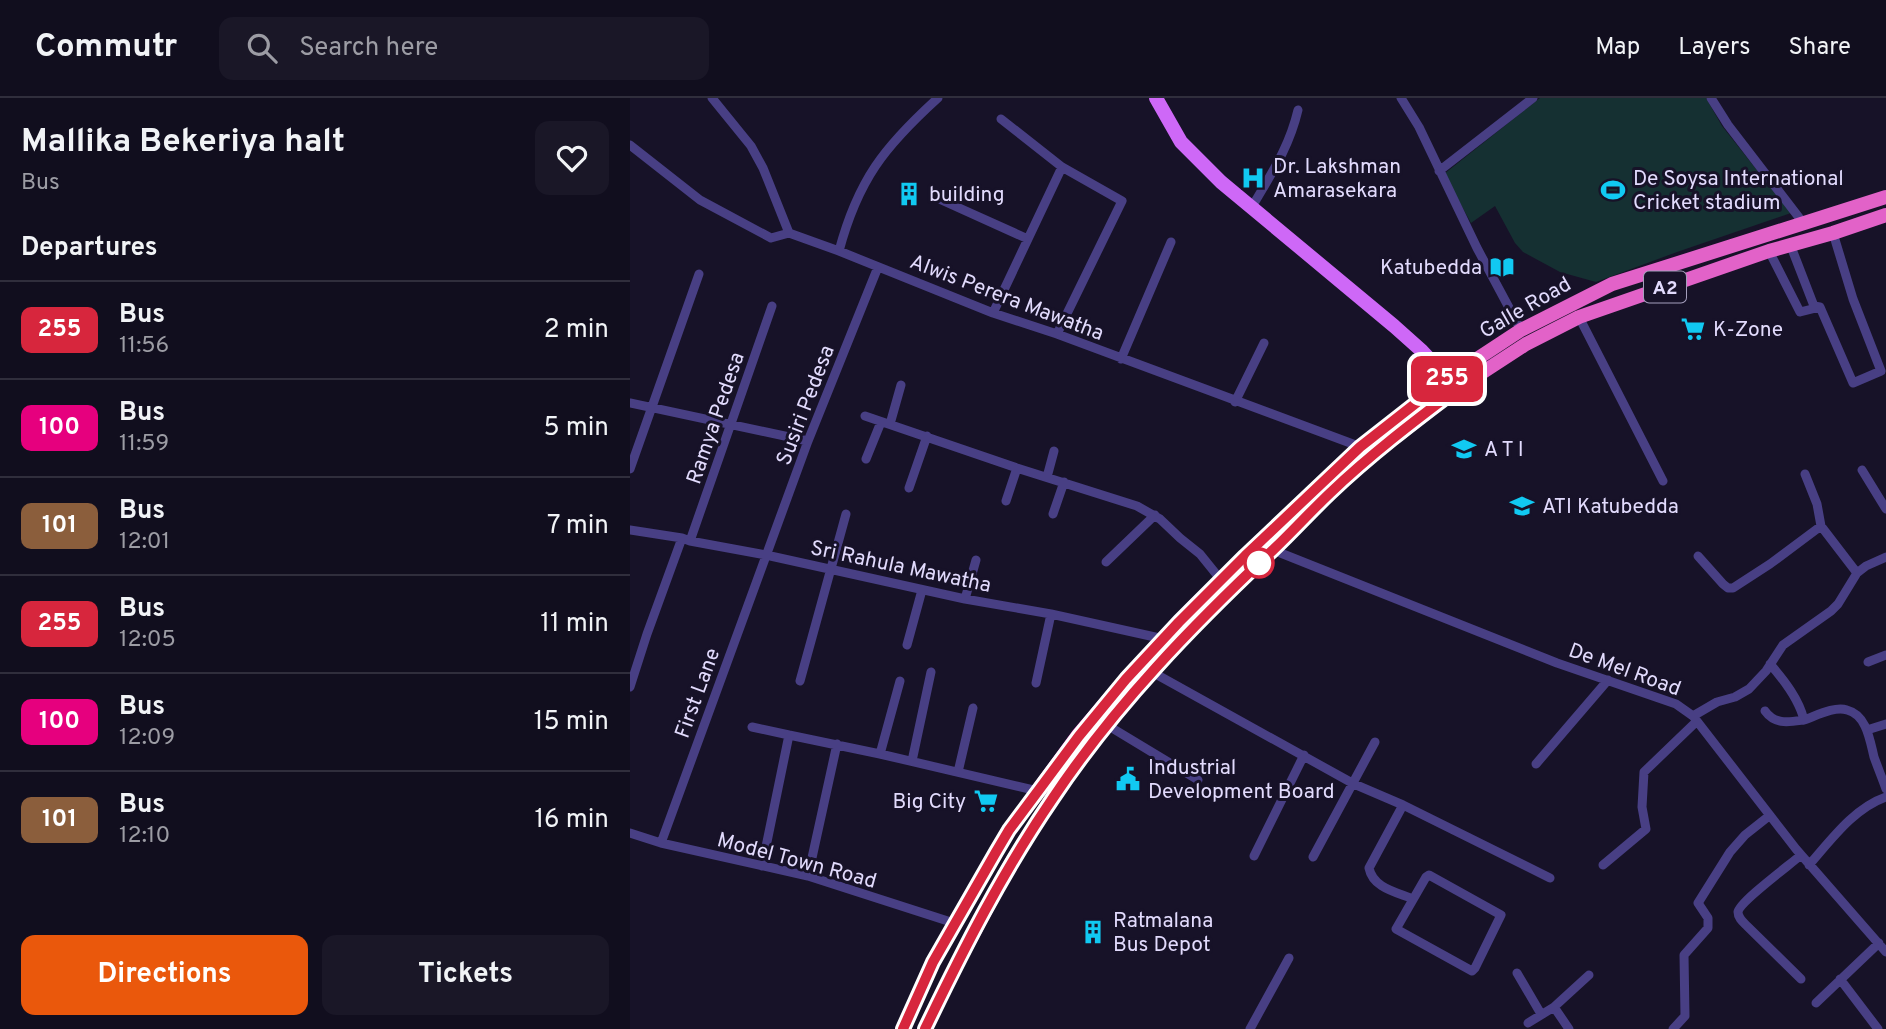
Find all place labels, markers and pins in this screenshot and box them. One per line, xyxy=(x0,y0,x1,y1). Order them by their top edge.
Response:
place label: Dr. Lakshman Amarasekara xyxy=(1273,154,1401,205)
hospital icon: Dr. Lakshman Amarasekara xyxy=(1239,164,1267,192)
place label: De Soysa International Cricket stadium xyxy=(1633,166,1844,217)
sports icon: De Soysa International Cricket stadium xyxy=(1599,176,1627,204)
building icon: building xyxy=(895,180,923,208)
place label: building xyxy=(929,182,1005,209)
library icon: Katubedda xyxy=(1488,253,1516,281)
place label: Katubedda xyxy=(1380,255,1482,282)
supermarket icon: K-Zone xyxy=(1679,315,1707,343)
place label: K-Zone xyxy=(1713,317,1783,344)
school or university icon: A T I xyxy=(1450,435,1478,463)
place label: A T I xyxy=(1484,437,1524,464)
school or university icon: ATI Katubedda xyxy=(1508,492,1536,520)
place label: ATI Katubedda xyxy=(1542,494,1679,521)
unlabelled marker xyxy=(1244,548,1274,578)
place label: Industrial Development Board xyxy=(1148,755,1335,806)
public building icon: Industrial Development Board xyxy=(1114,765,1142,793)
supermarket icon: Big City xyxy=(972,787,1000,815)
place label: Big City xyxy=(893,789,966,816)
place label: Ratmalana Bus Depot xyxy=(1113,908,1213,959)
building icon: Ratmalana Bus Depot xyxy=(1079,918,1107,946)

